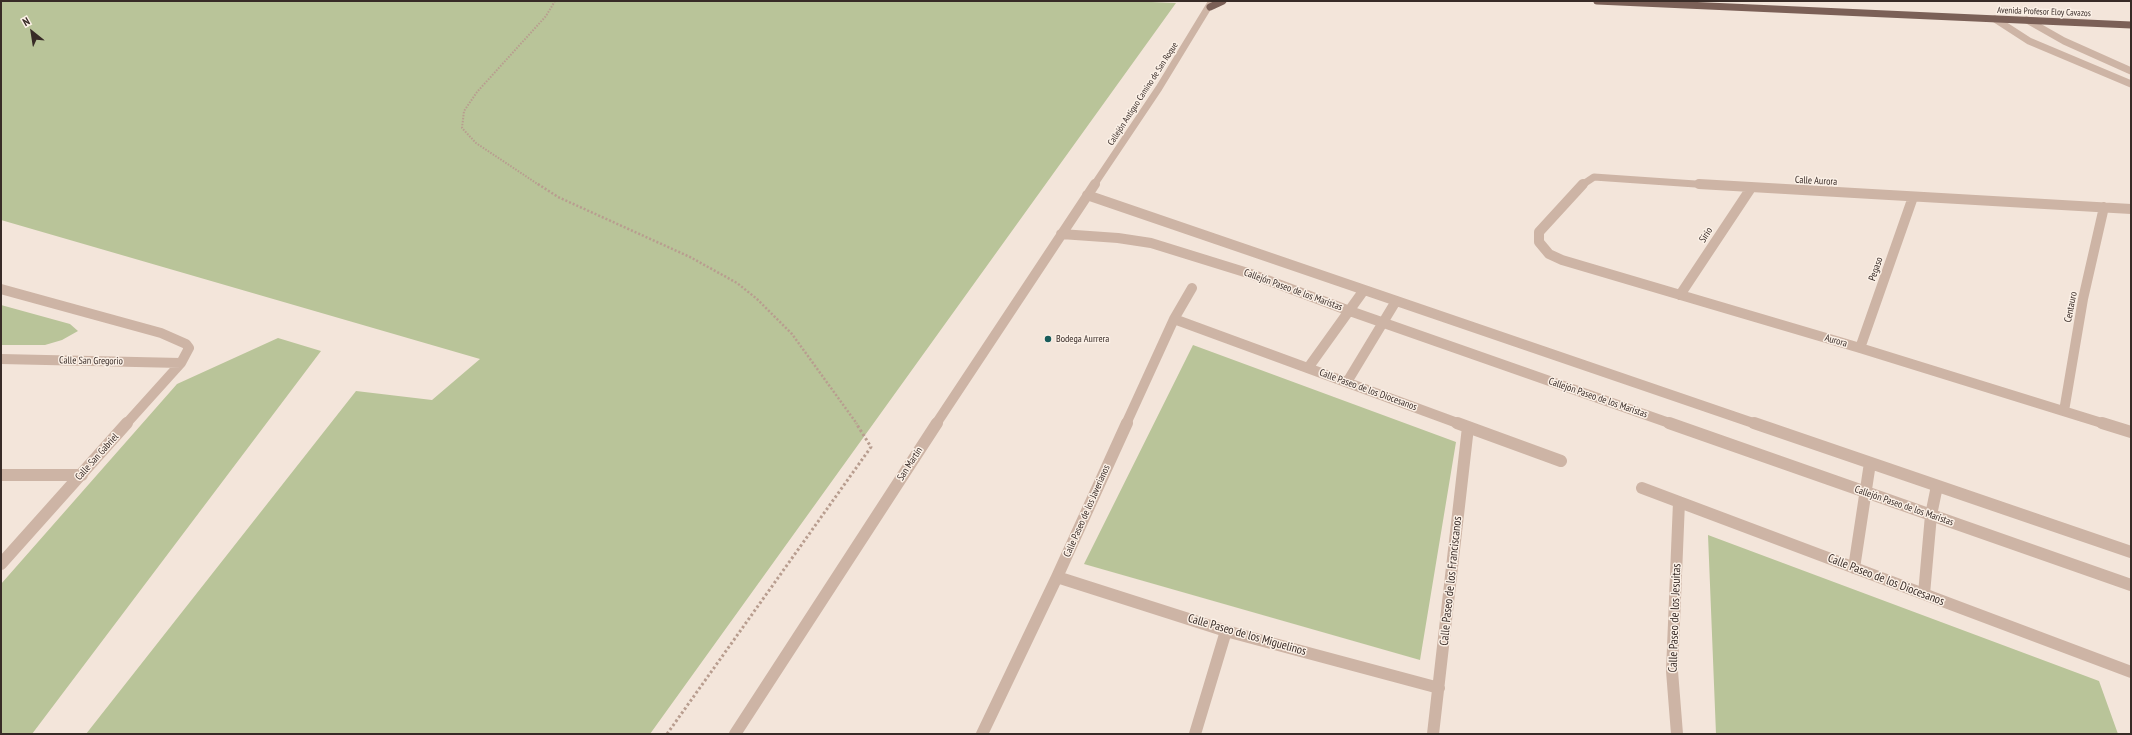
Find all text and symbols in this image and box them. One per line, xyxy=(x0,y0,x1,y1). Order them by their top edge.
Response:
street label: Avenida Profesor Eloy Cavazos xyxy=(1997,5,2091,19)
north arrow xyxy=(12,12,52,52)
text: N xyxy=(20,14,32,29)
street label: Callejón Antiguo Camino de San Roque xyxy=(1106,40,1180,148)
street label: Calle Aurora xyxy=(1795,174,1837,188)
street label: Sirio xyxy=(1697,225,1715,245)
street label: Pegaso xyxy=(1866,256,1886,282)
street label: Callejón Paseo de los Marístas xyxy=(1242,267,1344,313)
street label: Centauro xyxy=(2062,291,2080,323)
street label: Aurora xyxy=(1823,332,1849,350)
place label: Bodega Aurrera xyxy=(1056,333,1109,345)
marker: Bodega Aurrera xyxy=(1043,334,1053,344)
street label: Calle San Gregorio xyxy=(59,354,123,368)
street label: Calle Paseo de los Diocesanos xyxy=(1318,367,1418,413)
street label: Callejón Paseo de los Marístas xyxy=(1547,375,1649,421)
street label: Calle San Gabriel xyxy=(73,431,121,483)
street label: San Martín xyxy=(895,445,925,483)
street label: Calle Paseo de los Javerianos xyxy=(1061,463,1113,559)
street label: Callejón Paseo de los Marístas xyxy=(1853,483,1955,529)
street label: Calle Paseo de los Franciscanos xyxy=(1437,516,1465,646)
street label: Calle Paseo de los Diocesanos xyxy=(1826,551,1946,609)
street label: Calle Paseo de los Jesuitas xyxy=(1666,563,1684,673)
street label: Calle Paseo de los Miguelinos xyxy=(1186,611,1308,659)

